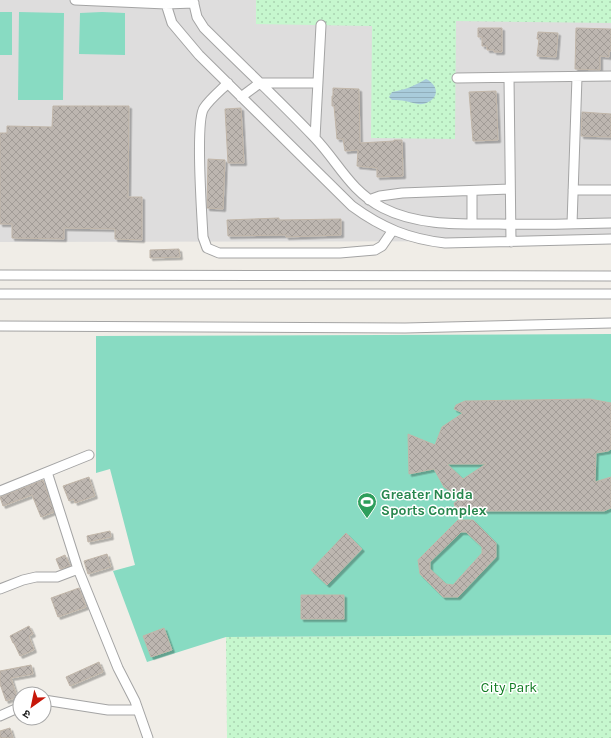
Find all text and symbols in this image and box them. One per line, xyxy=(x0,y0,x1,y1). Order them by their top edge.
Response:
place label: Greater Noida Sports Complex xyxy=(381,486,487,519)
sports icon: Greater Noida Sports Complex xyxy=(356,491,378,519)
park label: City Park xyxy=(481,679,537,696)
north arrow xyxy=(12,686,52,726)
text: उ xyxy=(20,706,33,721)

